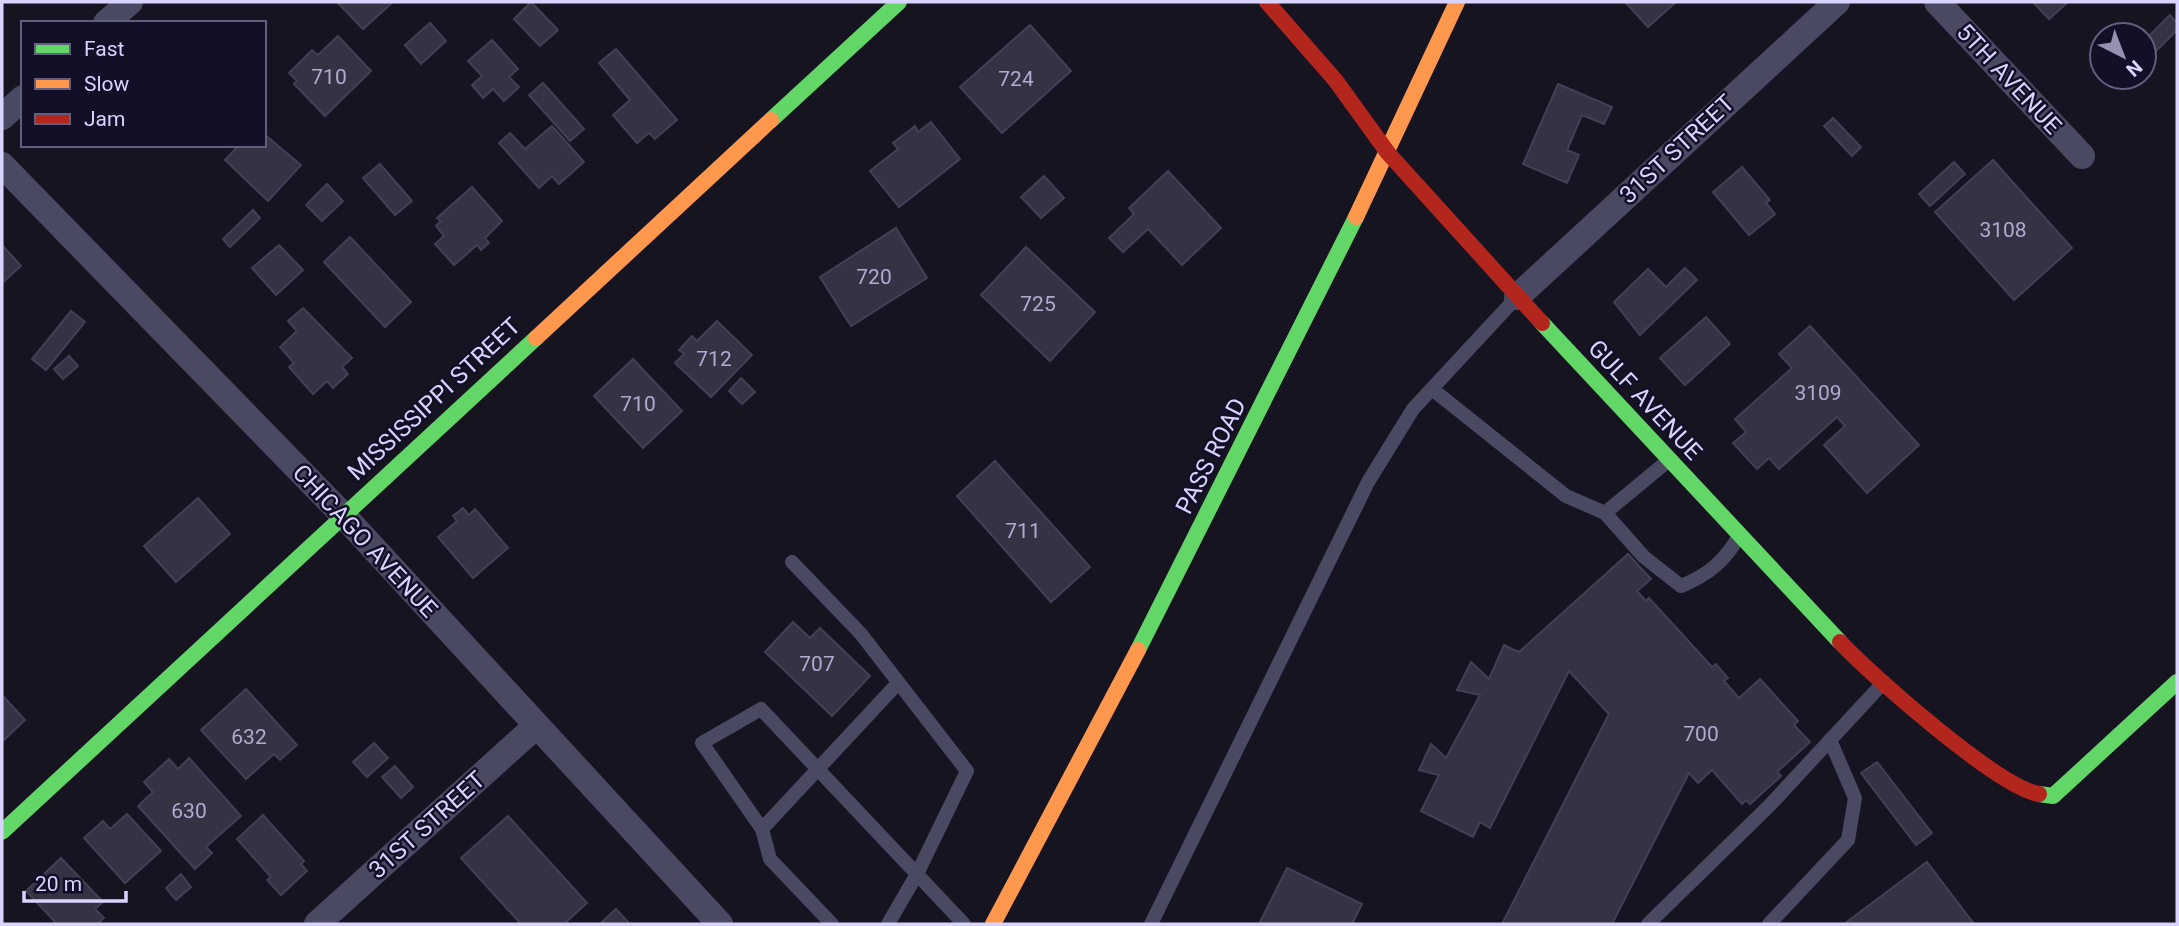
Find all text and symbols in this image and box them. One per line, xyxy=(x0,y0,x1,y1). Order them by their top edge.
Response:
street label: 5TH AVENUE xyxy=(1951,18,2067,140)
legend xyxy=(21,21,266,147)
north arrow xyxy=(2088,21,2158,91)
text: Fast xyxy=(84,37,125,61)
text: N xyxy=(2121,55,2147,81)
house number: 710 xyxy=(311,65,347,89)
house number: 724 xyxy=(998,67,1034,91)
text: Slow xyxy=(84,72,130,96)
street label: 31ST STREET xyxy=(1614,89,1740,209)
text: Jam xyxy=(84,107,125,131)
house number: 3108 xyxy=(1979,218,2027,242)
house number: 720 xyxy=(856,265,892,289)
house number: 725 xyxy=(1020,292,1056,316)
street label: MISSISSIPPI STREET xyxy=(342,312,526,486)
street label: GULF AVENUE xyxy=(1582,334,1708,466)
house number: 712 xyxy=(696,347,732,371)
house number: 3109 xyxy=(1794,381,1842,405)
house number: 710 xyxy=(620,392,656,416)
street label: PASS ROAD xyxy=(1170,393,1252,519)
street label: CHICAGO AVENUE xyxy=(287,459,443,623)
house number: 711 xyxy=(1005,519,1041,543)
house number: 707 xyxy=(799,652,835,676)
house number: 700 xyxy=(1683,722,1719,746)
house number: 632 xyxy=(231,725,267,749)
street label: 31ST STREET xyxy=(363,766,491,884)
house number: 630 xyxy=(171,799,207,823)
scale bar xyxy=(24,860,126,904)
text: 20 m xyxy=(35,872,82,896)

